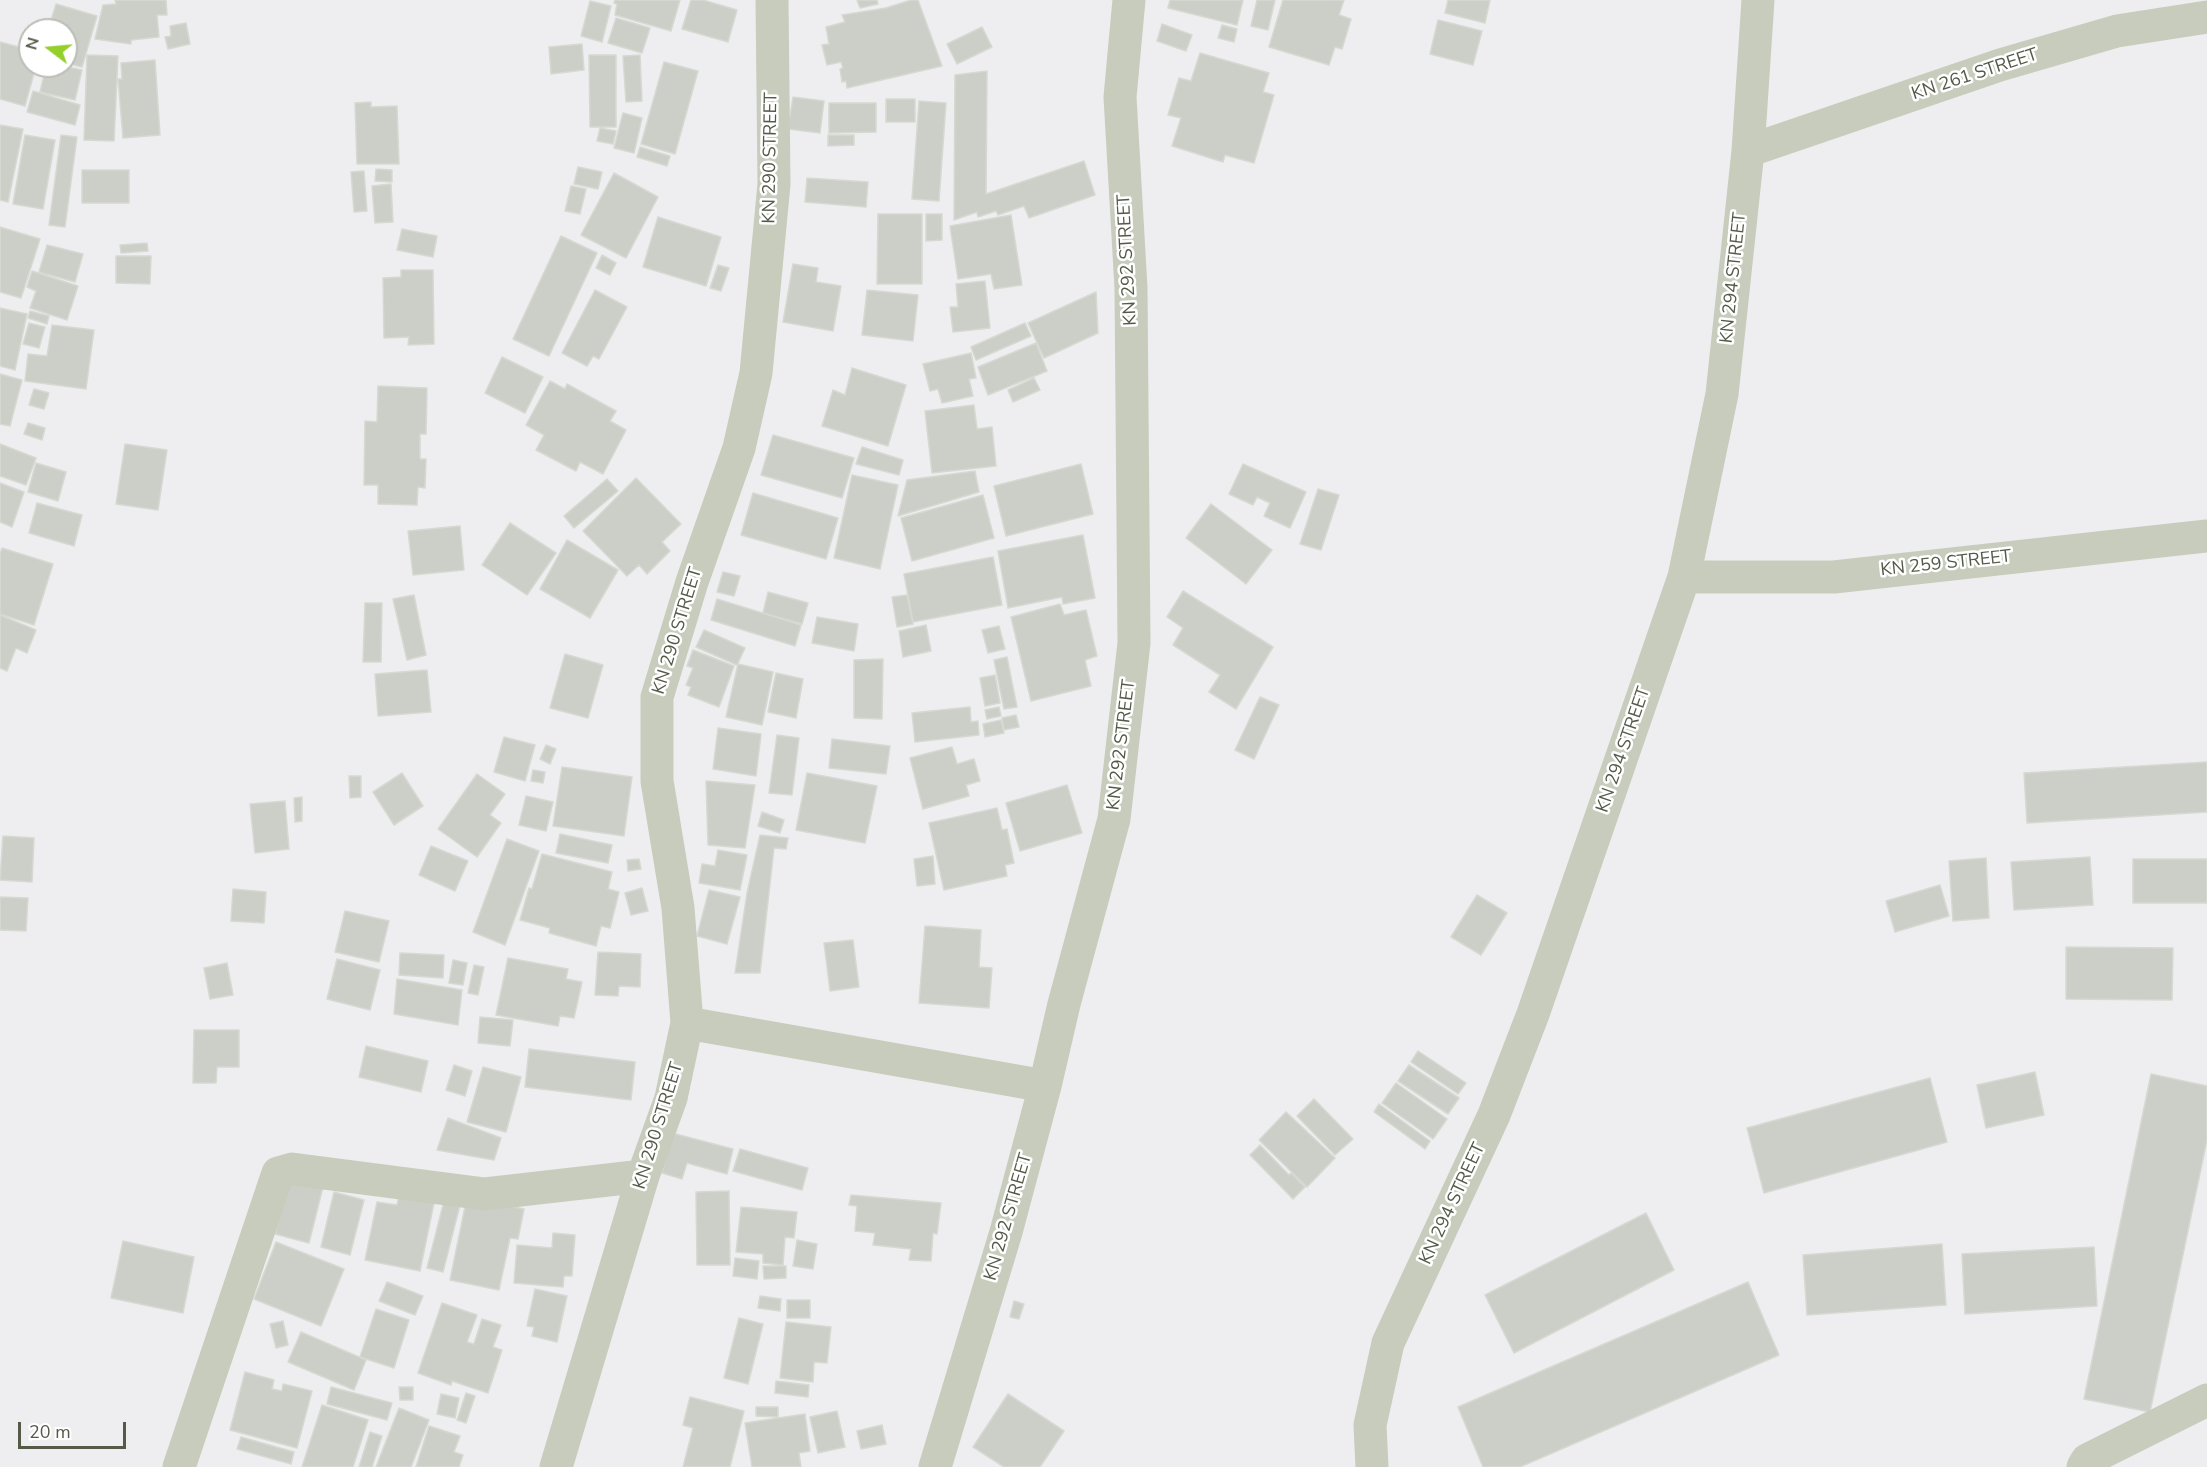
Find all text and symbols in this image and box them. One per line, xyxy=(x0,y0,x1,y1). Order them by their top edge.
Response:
north arrow xyxy=(18,18,78,78)
text: N xyxy=(20,35,45,52)
street label: KN 261 STREET xyxy=(1909,44,2041,106)
street label: KN 290 STREET xyxy=(759,92,783,224)
street label: KN 292 STREET xyxy=(1114,194,1142,326)
street label: KN 294 STREET xyxy=(1716,211,1752,345)
street label: KN 259 STREET xyxy=(1879,546,2013,582)
street label: KN 290 STREET xyxy=(648,565,708,697)
street label: KN 292 STREET xyxy=(1103,678,1141,812)
street label: KN 294 STREET xyxy=(1592,684,1656,816)
street label: KN 290 STREET xyxy=(629,1060,689,1192)
street label: KN 294 STREET xyxy=(1415,1140,1491,1268)
street label: KN 292 STREET xyxy=(980,1151,1038,1283)
scale bar xyxy=(21,1410,129,1448)
text: 20 m xyxy=(29,1420,71,1444)

